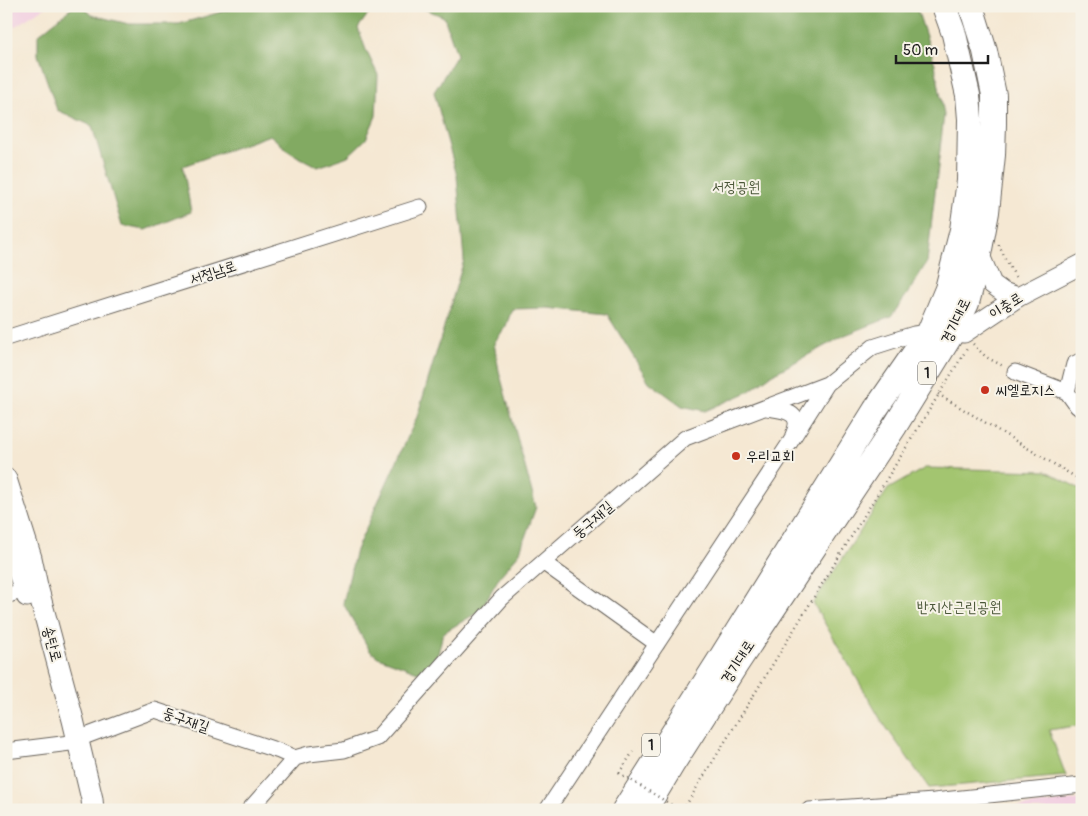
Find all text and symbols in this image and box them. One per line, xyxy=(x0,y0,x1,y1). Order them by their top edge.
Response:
scale bar xyxy=(896,32,988,64)
text: 50 m xyxy=(903,41,938,60)
park label: 서정공원 xyxy=(712,178,760,197)
street label: 서정남로 xyxy=(187,257,239,289)
street label: 이충로 xyxy=(986,288,1026,324)
street label: 경기대로 xyxy=(937,295,975,347)
road number: 1 xyxy=(918,362,936,384)
place label: 씨엘로지스 xyxy=(995,381,1055,400)
marker: 씨엘로지스 xyxy=(979,384,991,396)
place label: 우리교회 xyxy=(746,447,794,466)
marker: 우리교회 xyxy=(730,450,742,462)
street label: 둥구재길 xyxy=(569,497,617,543)
park label: 반지산근린공원 xyxy=(917,598,1001,617)
street label: 송탄로 xyxy=(38,624,66,664)
street label: 경기대로 xyxy=(717,637,759,687)
street label: 둥구재길 xyxy=(160,703,212,737)
road number: 1 xyxy=(642,734,660,756)

